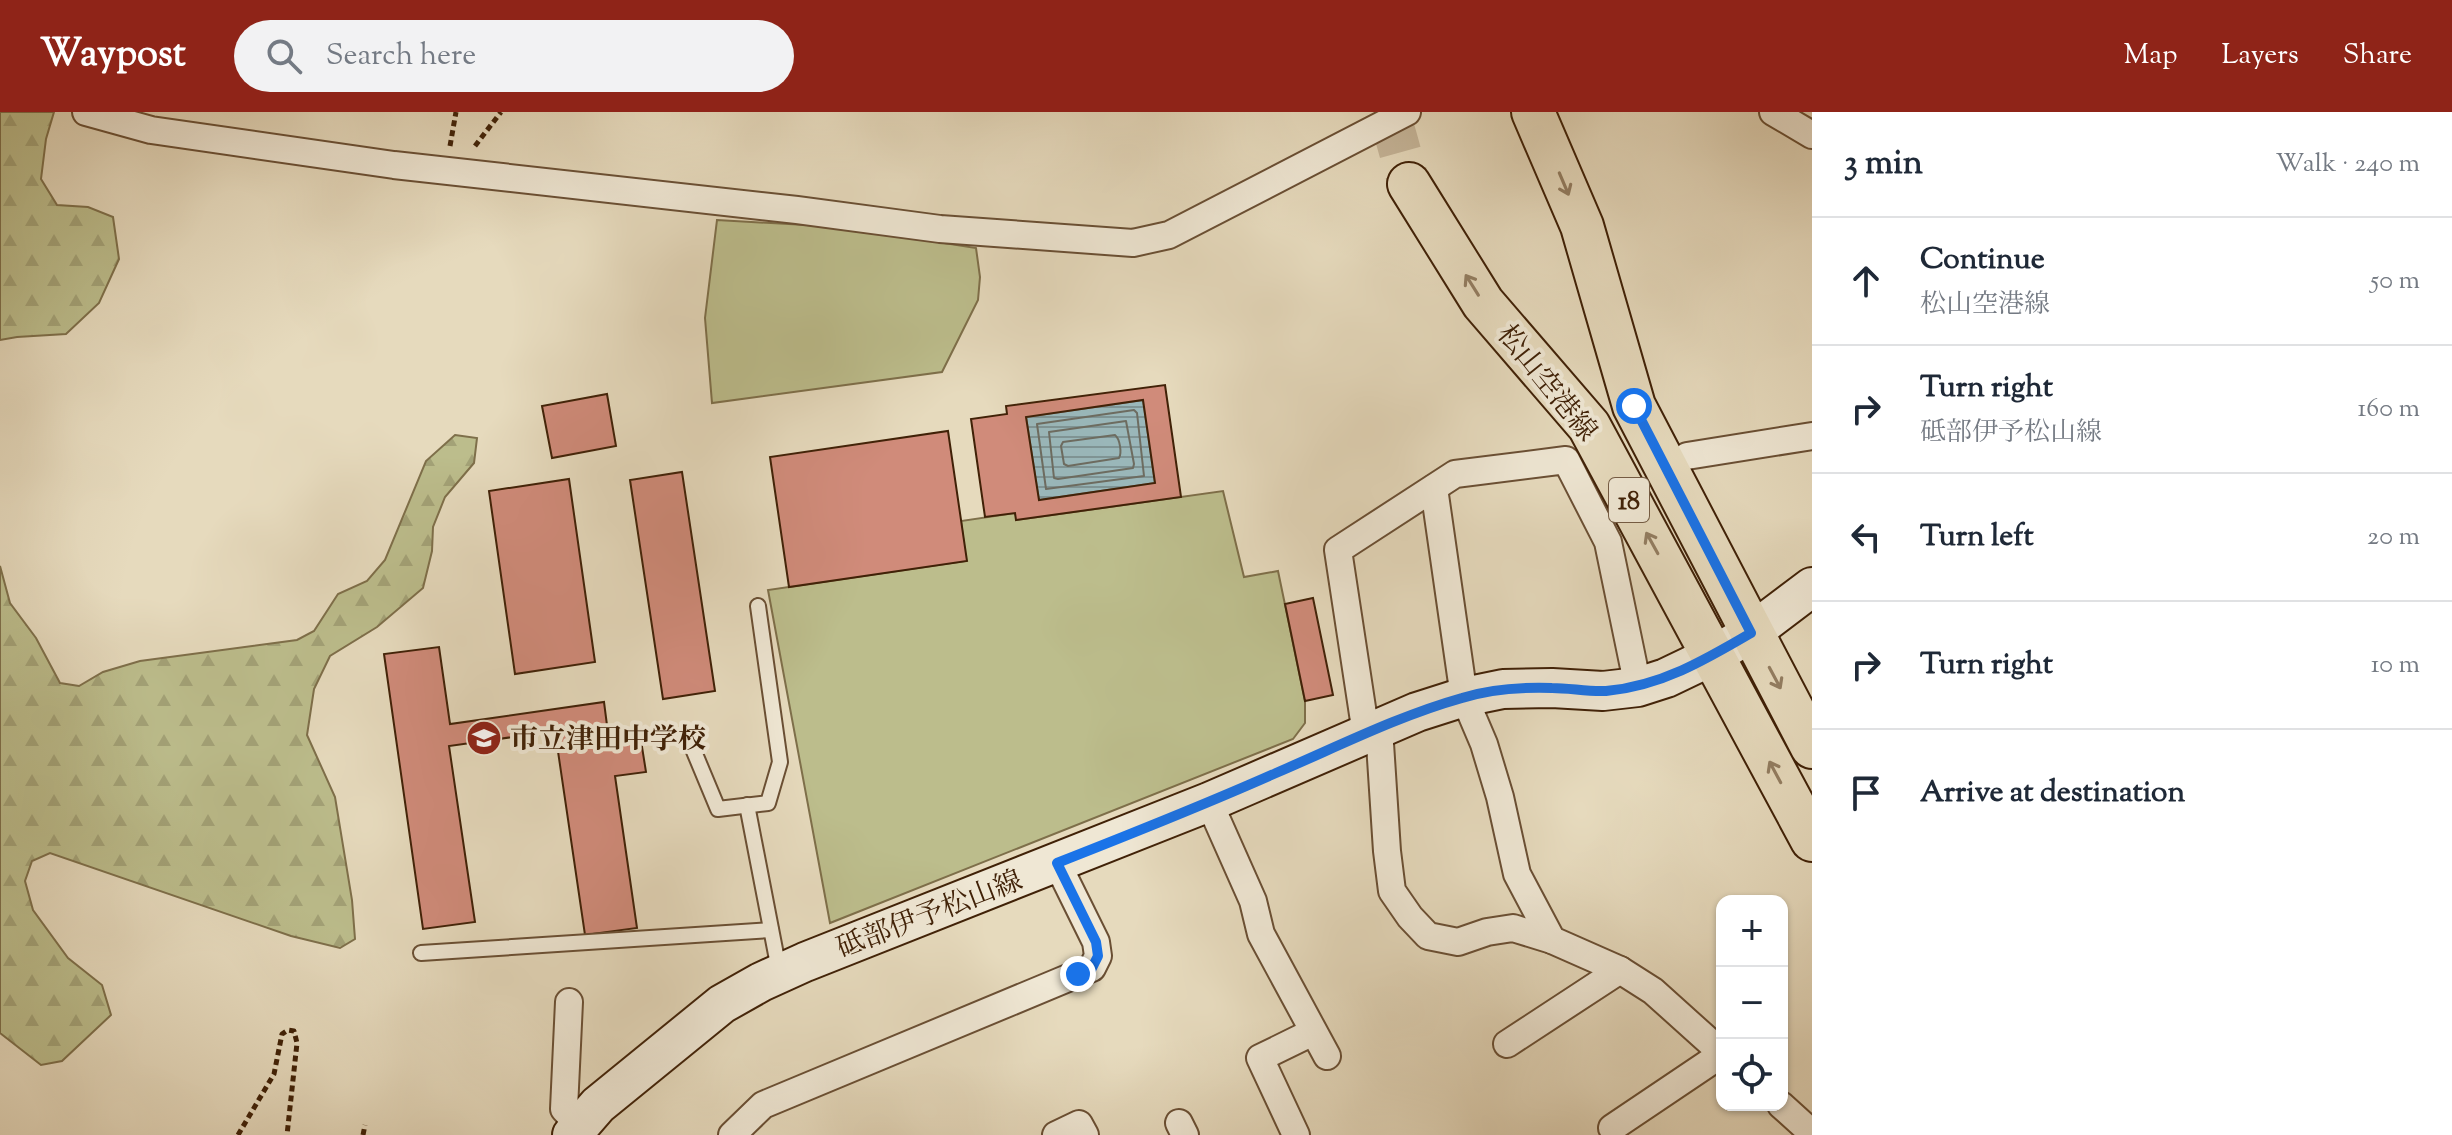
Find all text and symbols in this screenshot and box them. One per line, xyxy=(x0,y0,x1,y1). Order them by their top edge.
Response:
search box xyxy=(234,20,794,92)
text: Waypost xyxy=(40,29,186,83)
icon: search xyxy=(262,34,306,78)
text: Search here xyxy=(326,35,476,78)
text: Map xyxy=(2124,36,2177,76)
text: Layers xyxy=(2221,36,2299,76)
text: Share xyxy=(2343,36,2412,76)
text: 3 min xyxy=(1844,140,1923,189)
text: Walk · 240 m xyxy=(2276,146,2420,183)
one-way arrow xyxy=(1557,171,1572,195)
text: Continue xyxy=(1920,239,2045,282)
icon: ahead xyxy=(1844,259,1888,303)
text: 50 m xyxy=(2370,263,2420,300)
one-way arrow xyxy=(1463,274,1479,297)
text: 松山空港線 xyxy=(1920,287,2050,324)
street label: 松山空港線 xyxy=(1486,317,1605,451)
text: Turn right xyxy=(1920,367,2053,410)
icon: right xyxy=(1844,387,1888,431)
route start xyxy=(1616,388,1652,424)
text: 160 m xyxy=(2357,391,2420,428)
text: 砥部伊予松山線 xyxy=(1920,415,2102,452)
road number: 18 xyxy=(1609,478,1649,522)
icon: left xyxy=(1844,515,1888,559)
text: Turn left xyxy=(1920,516,2034,559)
text: 20 m xyxy=(2367,519,2420,556)
one-way arrow xyxy=(1644,531,1660,555)
icon: right xyxy=(1844,643,1888,687)
text: Turn right xyxy=(1920,644,2053,687)
text: 10 m xyxy=(2371,647,2420,684)
one-way arrow xyxy=(1768,666,1784,689)
school or university icon: 市立津田中学校 xyxy=(465,719,503,757)
place label: 市立津田中学校 xyxy=(510,721,706,761)
one-way arrow xyxy=(1767,760,1783,784)
icon: arrive xyxy=(1844,771,1888,815)
text: Arrive at destination xyxy=(1920,772,2185,815)
street label: 砥部伊予松山線 xyxy=(831,862,1029,970)
map controls xyxy=(1716,895,1788,1111)
button: + xyxy=(1716,895,1788,967)
route end xyxy=(1060,956,1096,992)
button: − xyxy=(1716,967,1788,1039)
button: locate xyxy=(1716,1039,1788,1111)

